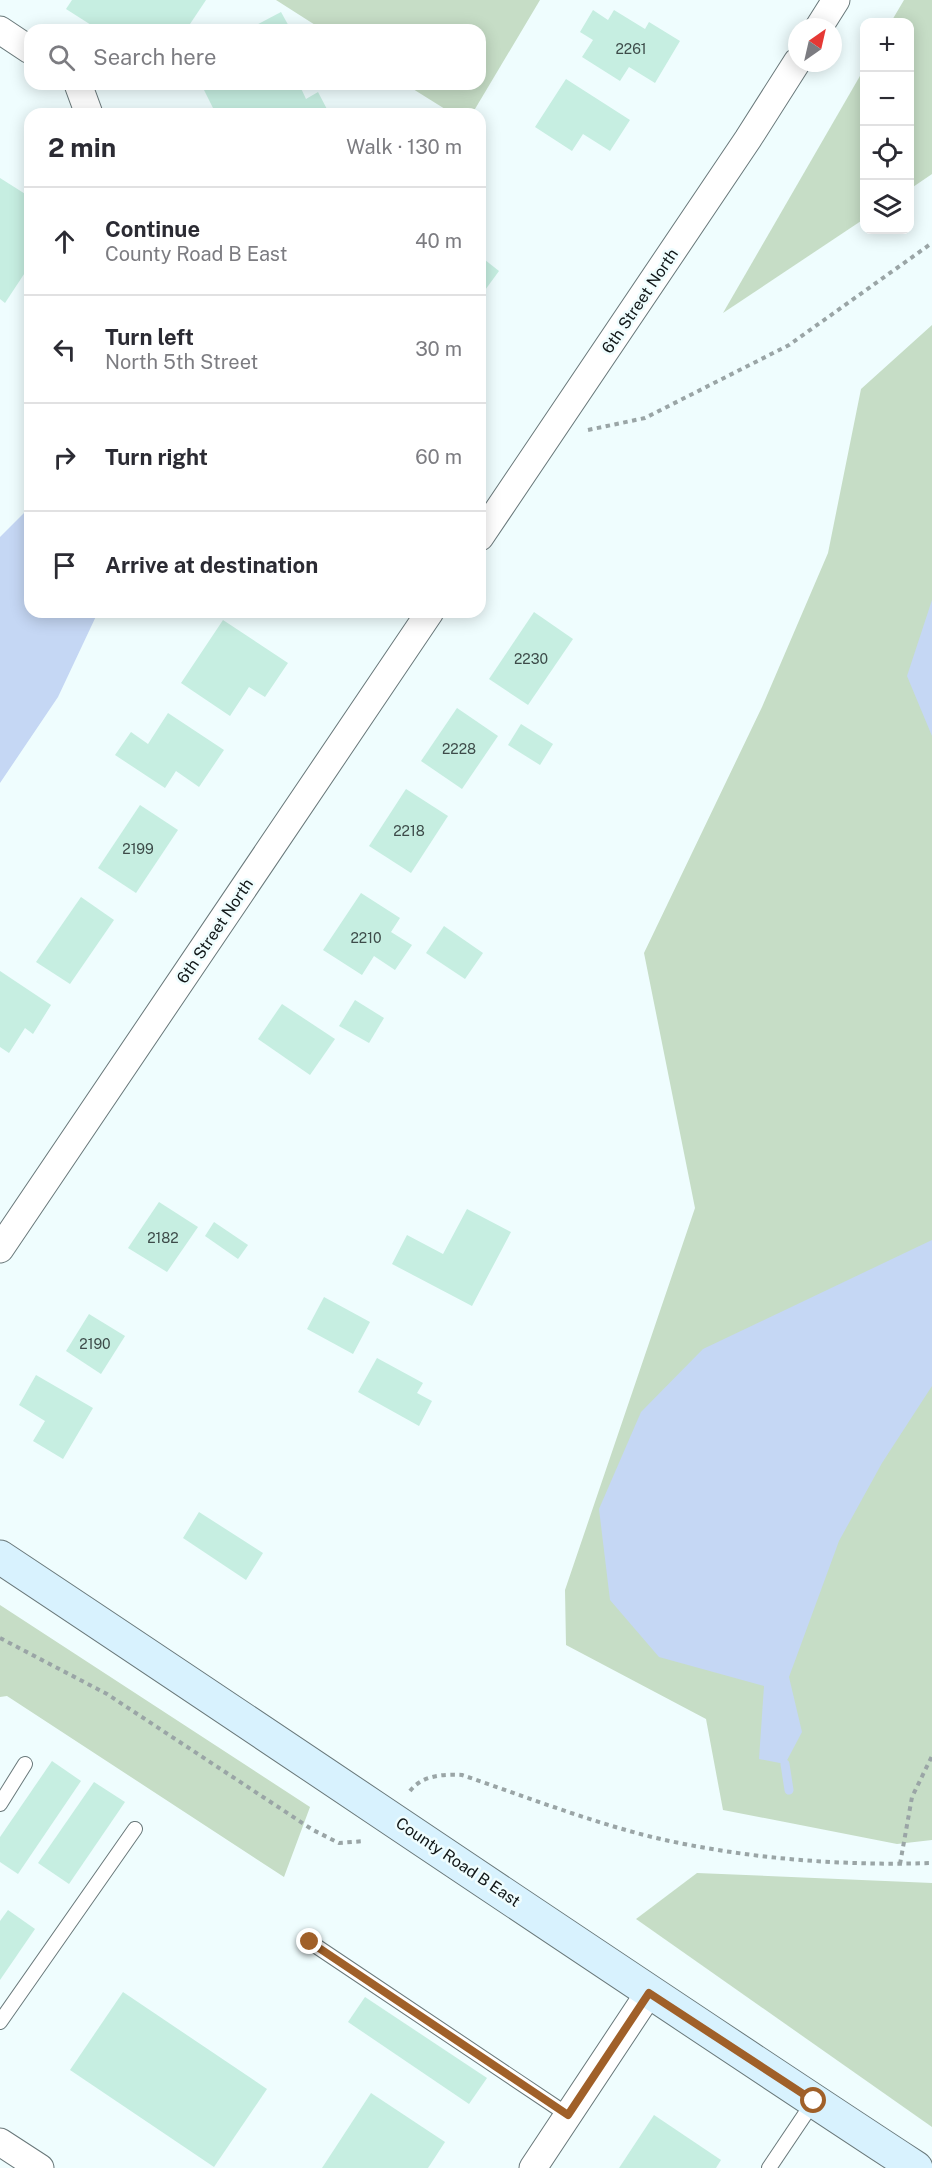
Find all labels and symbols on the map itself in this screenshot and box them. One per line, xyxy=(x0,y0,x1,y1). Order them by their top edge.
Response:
north arrow xyxy=(788,18,842,72)
house number: 2261 xyxy=(615,41,647,57)
street label: 6th Street North xyxy=(598,245,682,357)
house number: 2230 xyxy=(514,651,548,667)
house number: 2228 xyxy=(442,741,476,757)
house number: 2218 xyxy=(393,823,425,839)
house number: 2199 xyxy=(122,841,154,857)
street label: 6th Street North xyxy=(173,875,257,987)
house number: 2210 xyxy=(351,930,381,946)
house number: 2182 xyxy=(147,1230,179,1246)
house number: 2190 xyxy=(79,1336,111,1352)
street label: County Road B East xyxy=(392,1813,524,1911)
route end xyxy=(296,1928,322,1954)
route start xyxy=(800,2087,826,2113)

